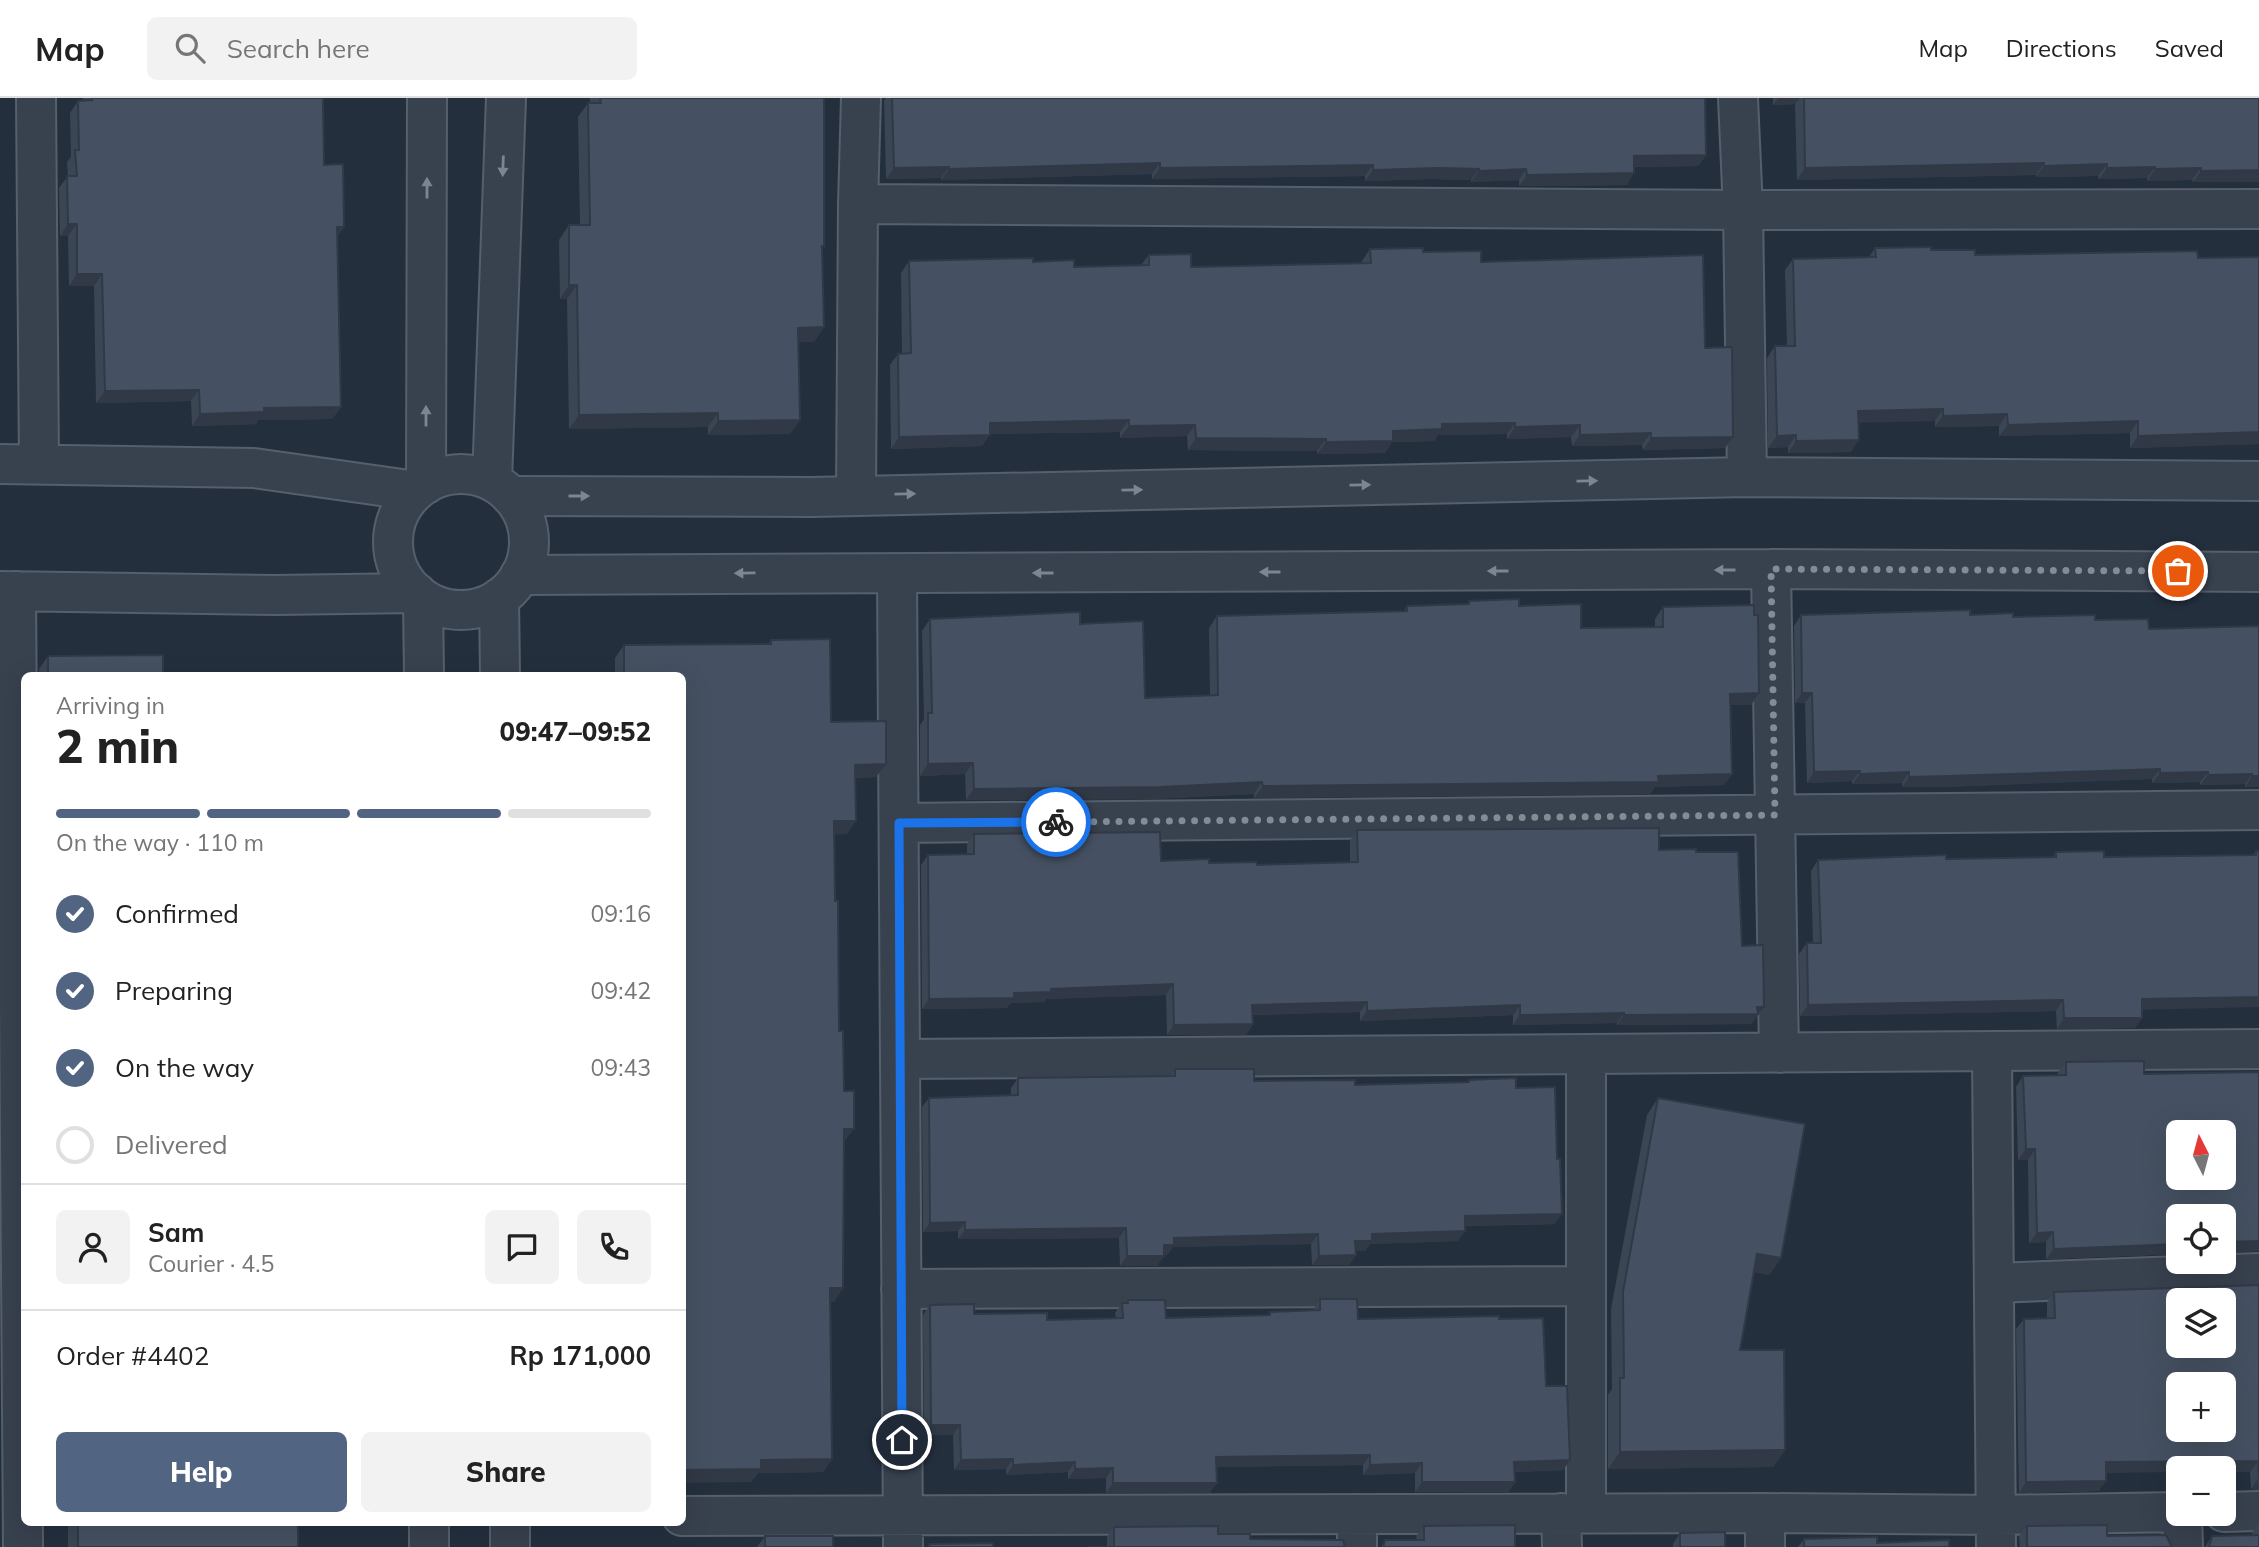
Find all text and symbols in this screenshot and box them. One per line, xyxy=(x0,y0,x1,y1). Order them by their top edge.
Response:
search box xyxy=(147,17,637,80)
text: Map xyxy=(35,28,105,69)
icon: search xyxy=(171,29,209,67)
text: Search here xyxy=(227,32,370,65)
text: Map xyxy=(1918,33,1968,63)
text: Directions xyxy=(2006,33,2117,63)
text: Saved xyxy=(2155,33,2224,63)
one-way arrow xyxy=(498,155,509,177)
one-way arrow xyxy=(421,177,433,199)
one-way arrow xyxy=(420,405,432,427)
one-way arrow xyxy=(1576,475,1598,486)
one-way arrow xyxy=(1349,479,1371,491)
one-way arrow xyxy=(1122,484,1144,496)
one-way arrow xyxy=(894,489,916,500)
one-way arrow xyxy=(569,490,591,502)
pin xyxy=(2148,541,2208,601)
icon: bag xyxy=(2159,552,2197,590)
one-way arrow xyxy=(1714,564,1736,576)
one-way arrow xyxy=(1487,565,1509,577)
one-way arrow xyxy=(1259,566,1281,578)
one-way arrow xyxy=(733,567,755,579)
one-way arrow xyxy=(1032,567,1054,579)
text: Arriving in xyxy=(56,691,165,720)
text: 09:47–09:52 xyxy=(500,715,651,748)
text: 2 min xyxy=(56,717,179,775)
courier xyxy=(1021,787,1091,857)
icon: bike xyxy=(1037,803,1075,841)
text: On the way · 110 m xyxy=(56,828,264,857)
icon: check xyxy=(56,895,94,933)
text: Confirmed xyxy=(115,897,239,930)
text: 09:16 xyxy=(591,899,651,928)
icon: check xyxy=(56,972,94,1010)
text: Preparing xyxy=(115,974,233,1007)
text: 09:42 xyxy=(591,976,651,1005)
icon: check xyxy=(56,1049,94,1087)
text: On the way xyxy=(115,1051,254,1084)
text: 09:43 xyxy=(591,1053,651,1082)
north arrow xyxy=(2166,1120,2236,1190)
map controls xyxy=(2166,1120,2236,1526)
text: Delivered xyxy=(115,1128,228,1161)
button: locate xyxy=(2166,1204,2236,1274)
button: person xyxy=(56,1210,130,1284)
button: chat xyxy=(485,1210,559,1284)
button: phone xyxy=(577,1210,651,1284)
text: Sam xyxy=(148,1216,204,1249)
text: Courier · 4.5 xyxy=(148,1249,274,1278)
button: layers xyxy=(2166,1288,2236,1358)
text: Order #4402 xyxy=(56,1339,209,1372)
text: Rp 171,000 xyxy=(509,1339,651,1372)
button: + xyxy=(2166,1372,2236,1442)
pin xyxy=(872,1410,932,1470)
icon: home xyxy=(883,1421,921,1459)
button: Help xyxy=(56,1432,347,1512)
button: Share xyxy=(361,1432,651,1512)
button: − xyxy=(2166,1456,2236,1526)

